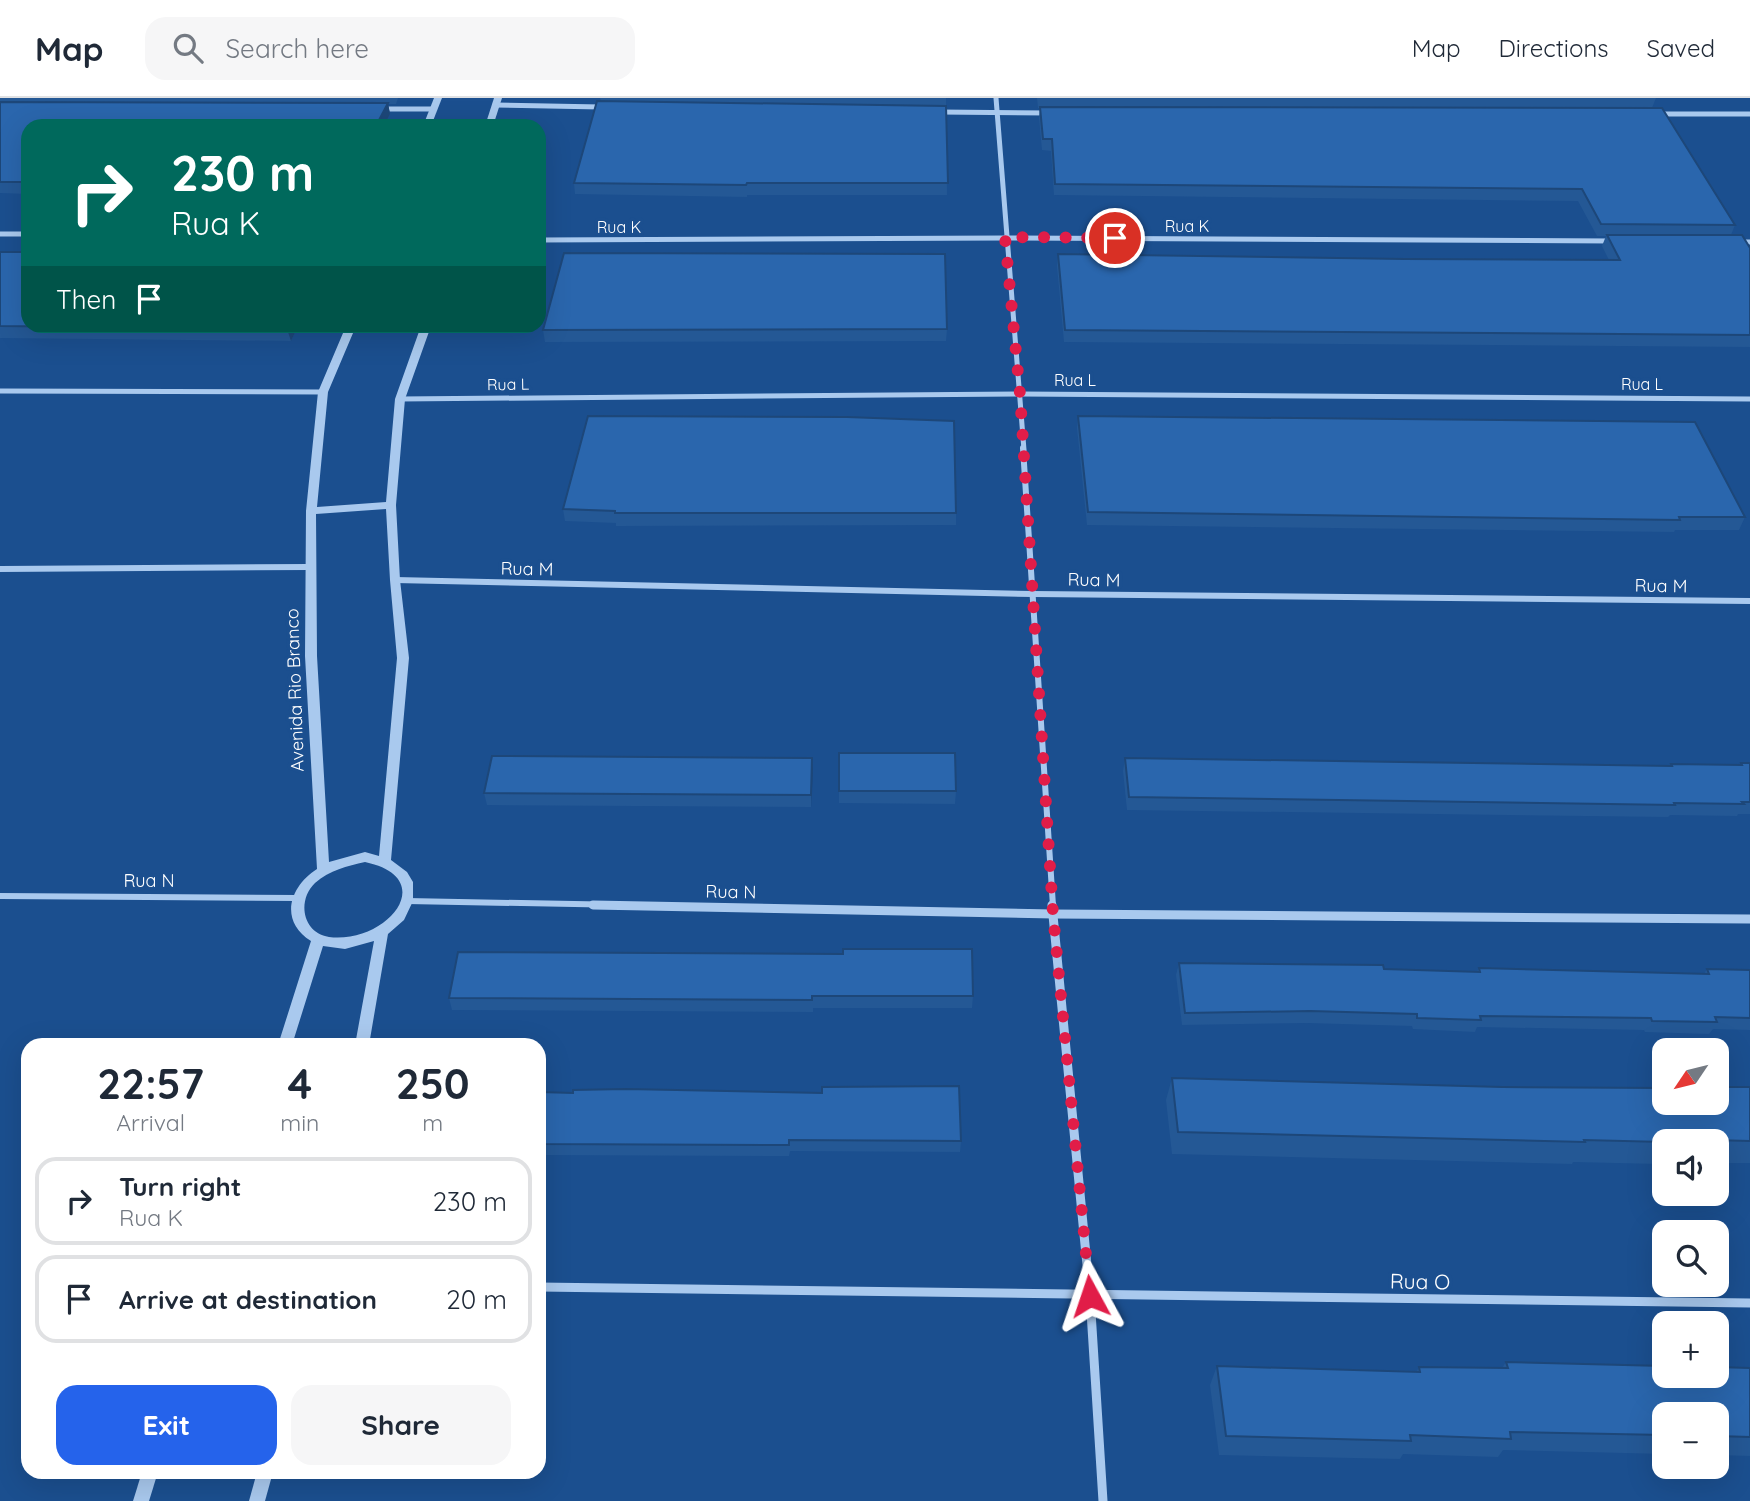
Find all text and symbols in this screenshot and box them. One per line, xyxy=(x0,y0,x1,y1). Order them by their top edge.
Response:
search box xyxy=(145,17,635,80)
text: Map xyxy=(35,28,103,69)
icon: search xyxy=(169,29,207,67)
text: Search here xyxy=(225,32,369,65)
text: Map xyxy=(1412,33,1461,63)
text: Directions xyxy=(1499,33,1609,63)
text: Saved xyxy=(1647,33,1715,63)
text: 230 m xyxy=(171,142,314,203)
icon: right xyxy=(56,147,147,238)
text: Rua K xyxy=(171,203,260,243)
pin xyxy=(1085,208,1145,268)
street label: Rua K xyxy=(1165,216,1209,236)
street label: Rua K xyxy=(597,217,641,237)
icon: arrive xyxy=(1096,219,1134,257)
icon: arrive xyxy=(130,280,168,318)
text: Then xyxy=(56,283,116,316)
street label: Rua L xyxy=(1054,370,1097,390)
street label: Rua L xyxy=(487,374,530,394)
street label: Rua L xyxy=(1621,374,1664,394)
street label: Rua M xyxy=(500,557,554,580)
street label: Rua M xyxy=(1067,568,1121,591)
street label: Rua M xyxy=(1634,574,1688,597)
street label: Avenida Rio Branco xyxy=(280,608,309,772)
street label: Rua N xyxy=(123,869,175,892)
street label: Rua N xyxy=(705,880,757,903)
north arrow xyxy=(1652,1038,1729,1115)
map controls xyxy=(1652,1038,1729,1479)
text: 22:57 xyxy=(97,1057,204,1110)
text: 4 xyxy=(287,1057,312,1110)
text: 250 xyxy=(396,1057,470,1110)
text: Arrival xyxy=(116,1108,185,1137)
text: min xyxy=(280,1108,319,1137)
text: m xyxy=(422,1108,443,1137)
button: sound xyxy=(1652,1129,1729,1206)
text: Turn right xyxy=(119,1170,241,1203)
icon: right xyxy=(60,1182,98,1220)
text: 230 m xyxy=(433,1185,507,1218)
text: Rua K xyxy=(119,1203,183,1232)
button: search xyxy=(1652,1220,1729,1297)
position arrow xyxy=(1053,1259,1127,1333)
street label: Rua O xyxy=(1390,1267,1450,1295)
icon: arrive xyxy=(60,1280,98,1318)
text: Arrive at destination xyxy=(119,1283,377,1316)
text: 20 m xyxy=(446,1283,507,1316)
button: + xyxy=(1652,1311,1729,1388)
button: Exit xyxy=(56,1385,277,1465)
button: Share xyxy=(291,1385,511,1465)
button: − xyxy=(1652,1402,1729,1479)

